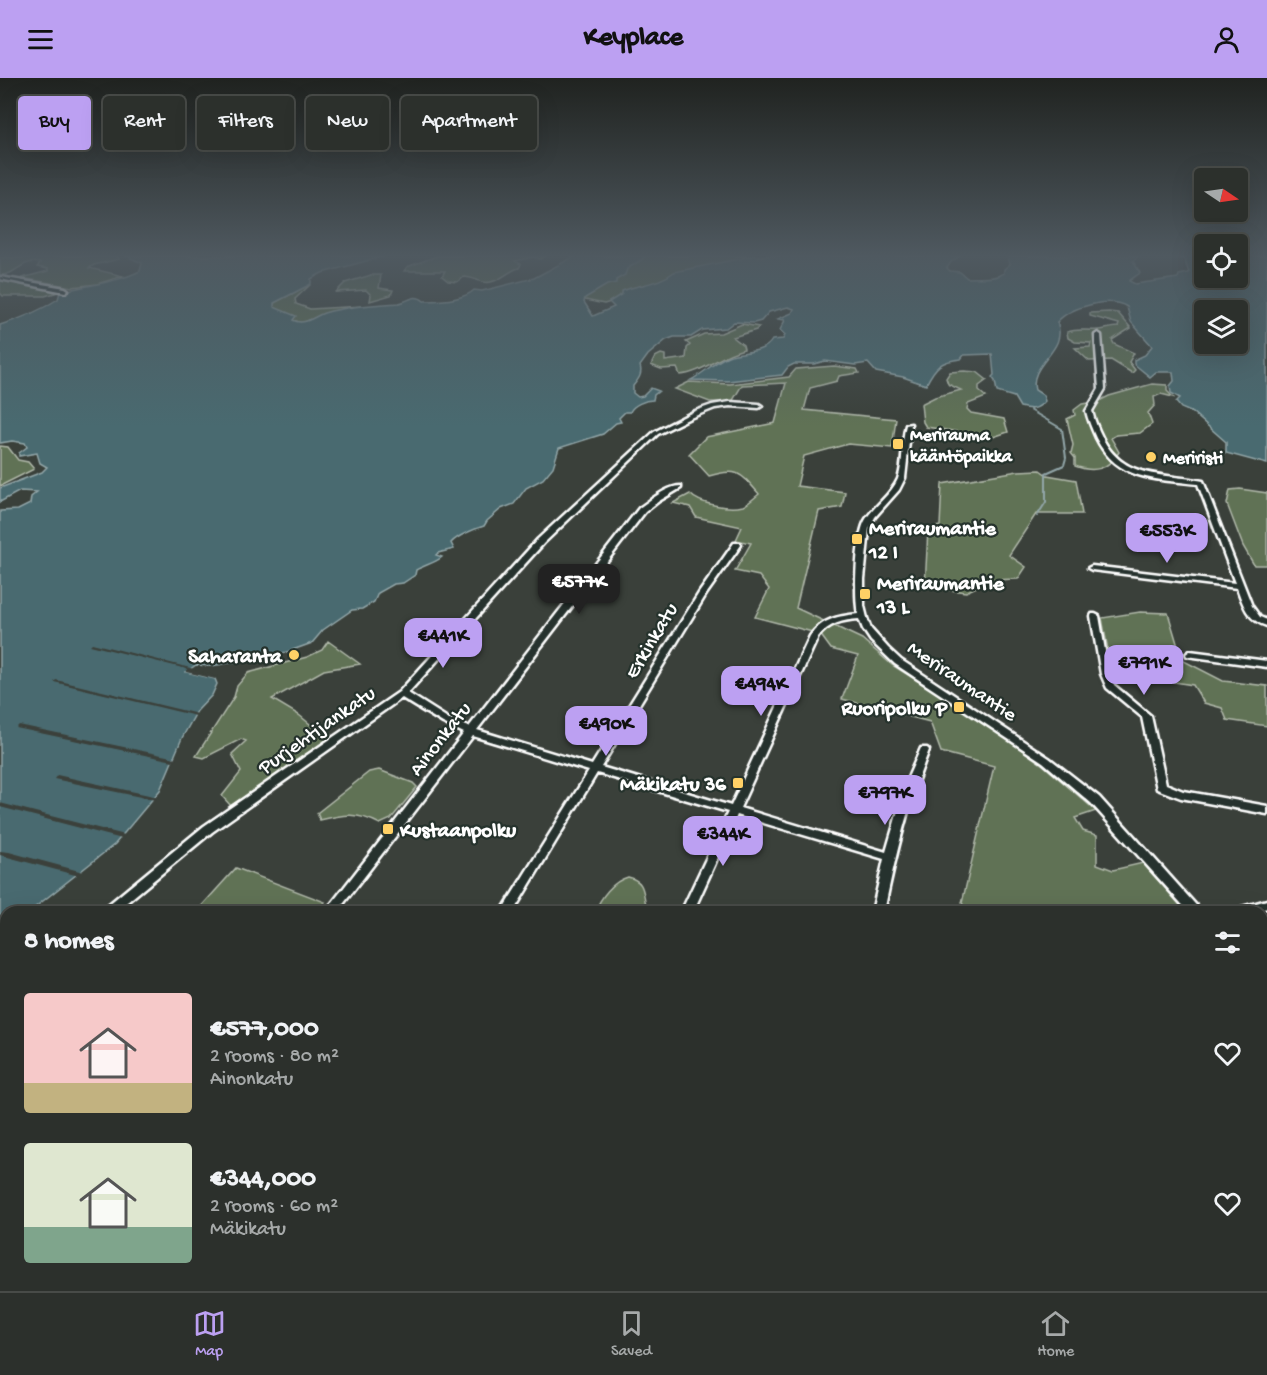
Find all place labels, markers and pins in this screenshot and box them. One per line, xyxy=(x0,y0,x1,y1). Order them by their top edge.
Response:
place label: Merirauma kääntöpaikka xyxy=(910,426,1013,468)
marker: Merirauma kääntöpaikka xyxy=(891,437,905,451)
place label: Meriristi xyxy=(1163,449,1223,470)
marker: Meriristi xyxy=(1144,450,1158,464)
pin: €553K xyxy=(1125,513,1209,564)
place label: Meriraumantie 12 I xyxy=(868,518,997,567)
marker: Meriraumantie 12 I xyxy=(850,532,864,546)
pin: €577K xyxy=(537,564,621,615)
place label: Meriraumantie 13 L xyxy=(876,573,1005,622)
marker: Meriraumantie 13 L xyxy=(858,587,872,601)
pin: €441K xyxy=(401,618,485,669)
pin: €791K xyxy=(1102,645,1186,696)
place label: Saharanta xyxy=(188,646,283,671)
marker: Saharanta xyxy=(287,648,301,662)
pin: €494K xyxy=(719,666,803,717)
place label: Ruoripolku P xyxy=(841,698,948,723)
marker: Ruoripolku P xyxy=(952,700,966,714)
pin: €490K xyxy=(564,706,648,757)
place label: Mäkikatu 36 xyxy=(620,774,727,799)
pin: €797K xyxy=(843,775,927,826)
marker: Mäkikatu 36 xyxy=(731,776,745,790)
pin: €344K xyxy=(681,816,765,867)
place label: Kustaanpolku xyxy=(399,820,516,845)
marker: Kustaanpolku xyxy=(381,822,395,836)

